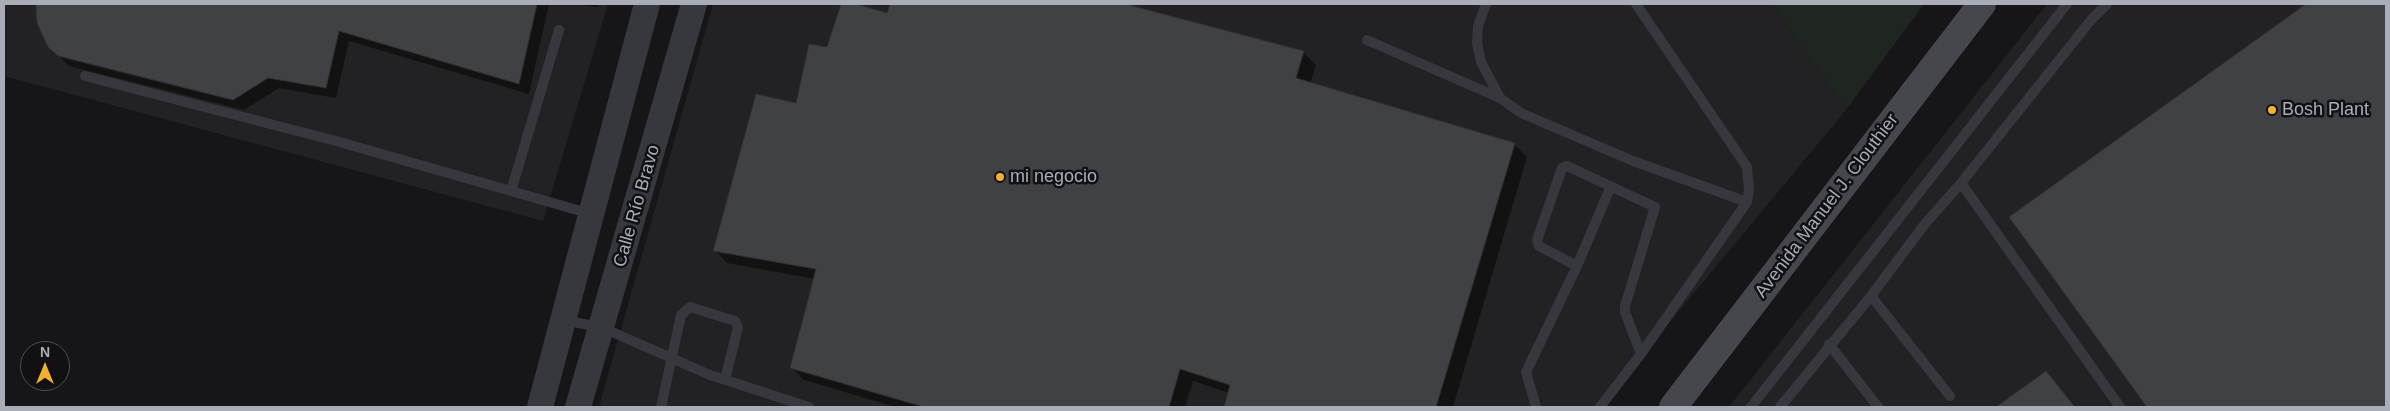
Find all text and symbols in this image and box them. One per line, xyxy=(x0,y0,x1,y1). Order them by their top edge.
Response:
place label: Bosh Plant xyxy=(2282,99,2369,121)
marker: Bosh Plant xyxy=(2266,104,2278,116)
street label: Avenida Manuel J. Clouthier xyxy=(1751,110,1903,302)
street label: Calle Río Bravo xyxy=(609,142,665,270)
place label: mi negocio xyxy=(1010,166,1097,188)
marker: mi negocio xyxy=(994,171,1006,183)
north arrow xyxy=(20,341,70,391)
text: N xyxy=(40,344,50,360)

